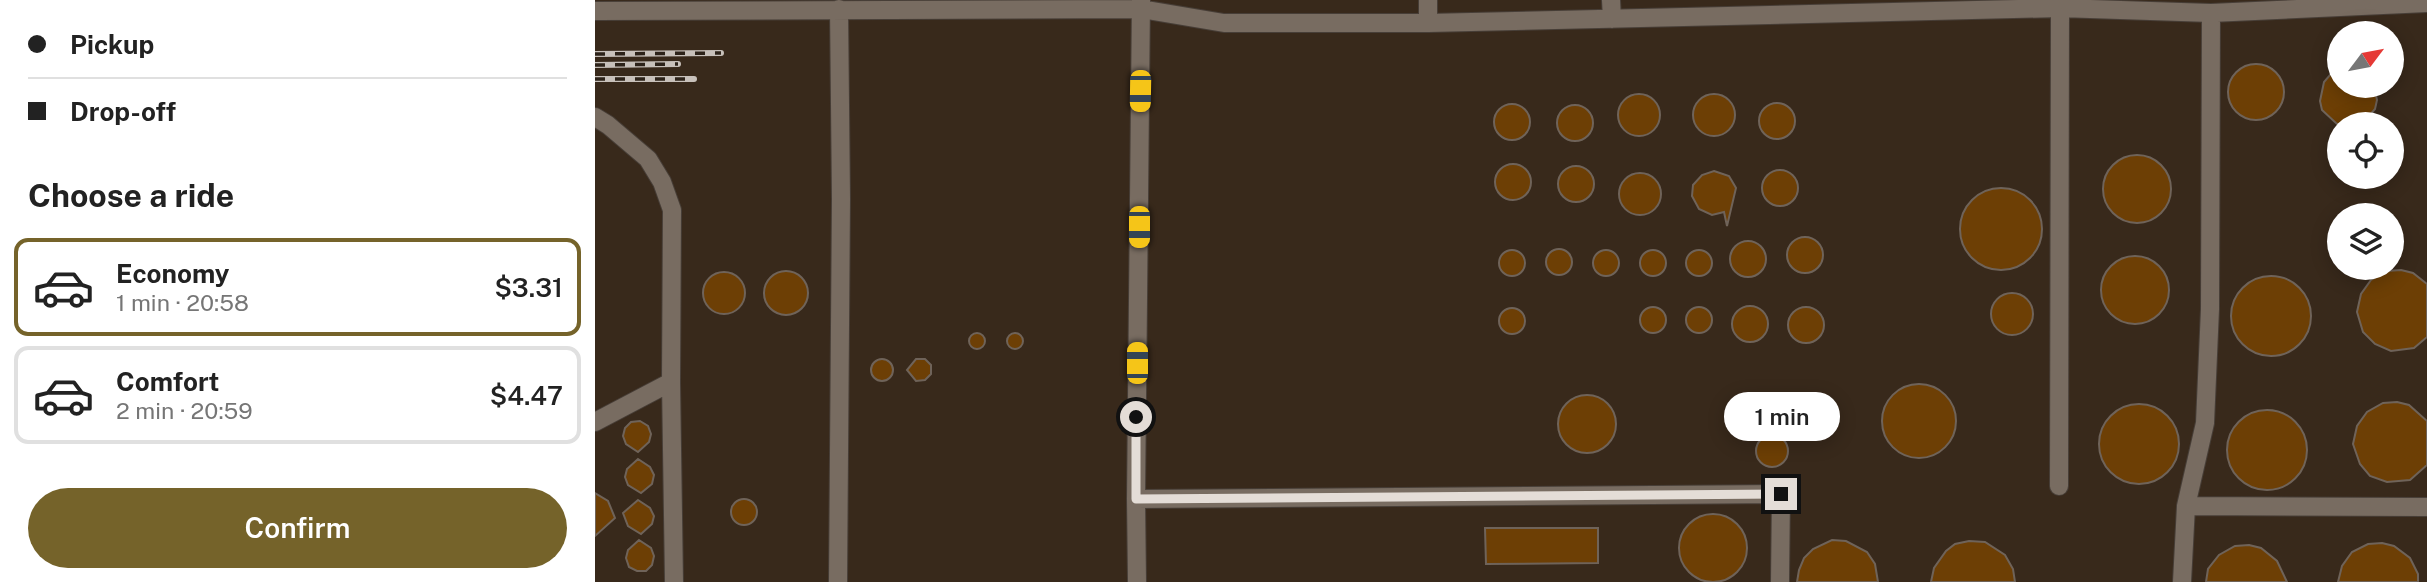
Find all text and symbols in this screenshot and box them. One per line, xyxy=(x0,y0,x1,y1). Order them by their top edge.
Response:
north arrow xyxy=(2327,21,2405,98)
map controls xyxy=(2327,21,2404,280)
text: Pickup xyxy=(70,29,154,60)
car xyxy=(1130,70,1151,112)
text: Drop-off xyxy=(70,96,176,127)
button: locate xyxy=(2327,112,2404,189)
text: Choose a ride xyxy=(28,177,234,214)
button: layers xyxy=(2327,203,2404,280)
car xyxy=(1129,206,1150,248)
icon: car xyxy=(32,256,95,319)
text: Economy xyxy=(116,258,229,289)
text: $3.31 xyxy=(494,272,563,303)
text: 1 min · 20:58 xyxy=(116,289,249,316)
car xyxy=(1127,342,1148,384)
icon: car xyxy=(32,364,95,427)
text: Comfort xyxy=(116,366,219,397)
text: $4.47 xyxy=(490,380,563,411)
callout: 1 min xyxy=(1723,392,1839,442)
text: 2 min · 20:59 xyxy=(116,397,253,424)
route start xyxy=(1120,401,1152,433)
text: 1 min xyxy=(1755,403,1809,430)
route end xyxy=(1765,478,1797,510)
button: Confirm xyxy=(28,488,567,568)

